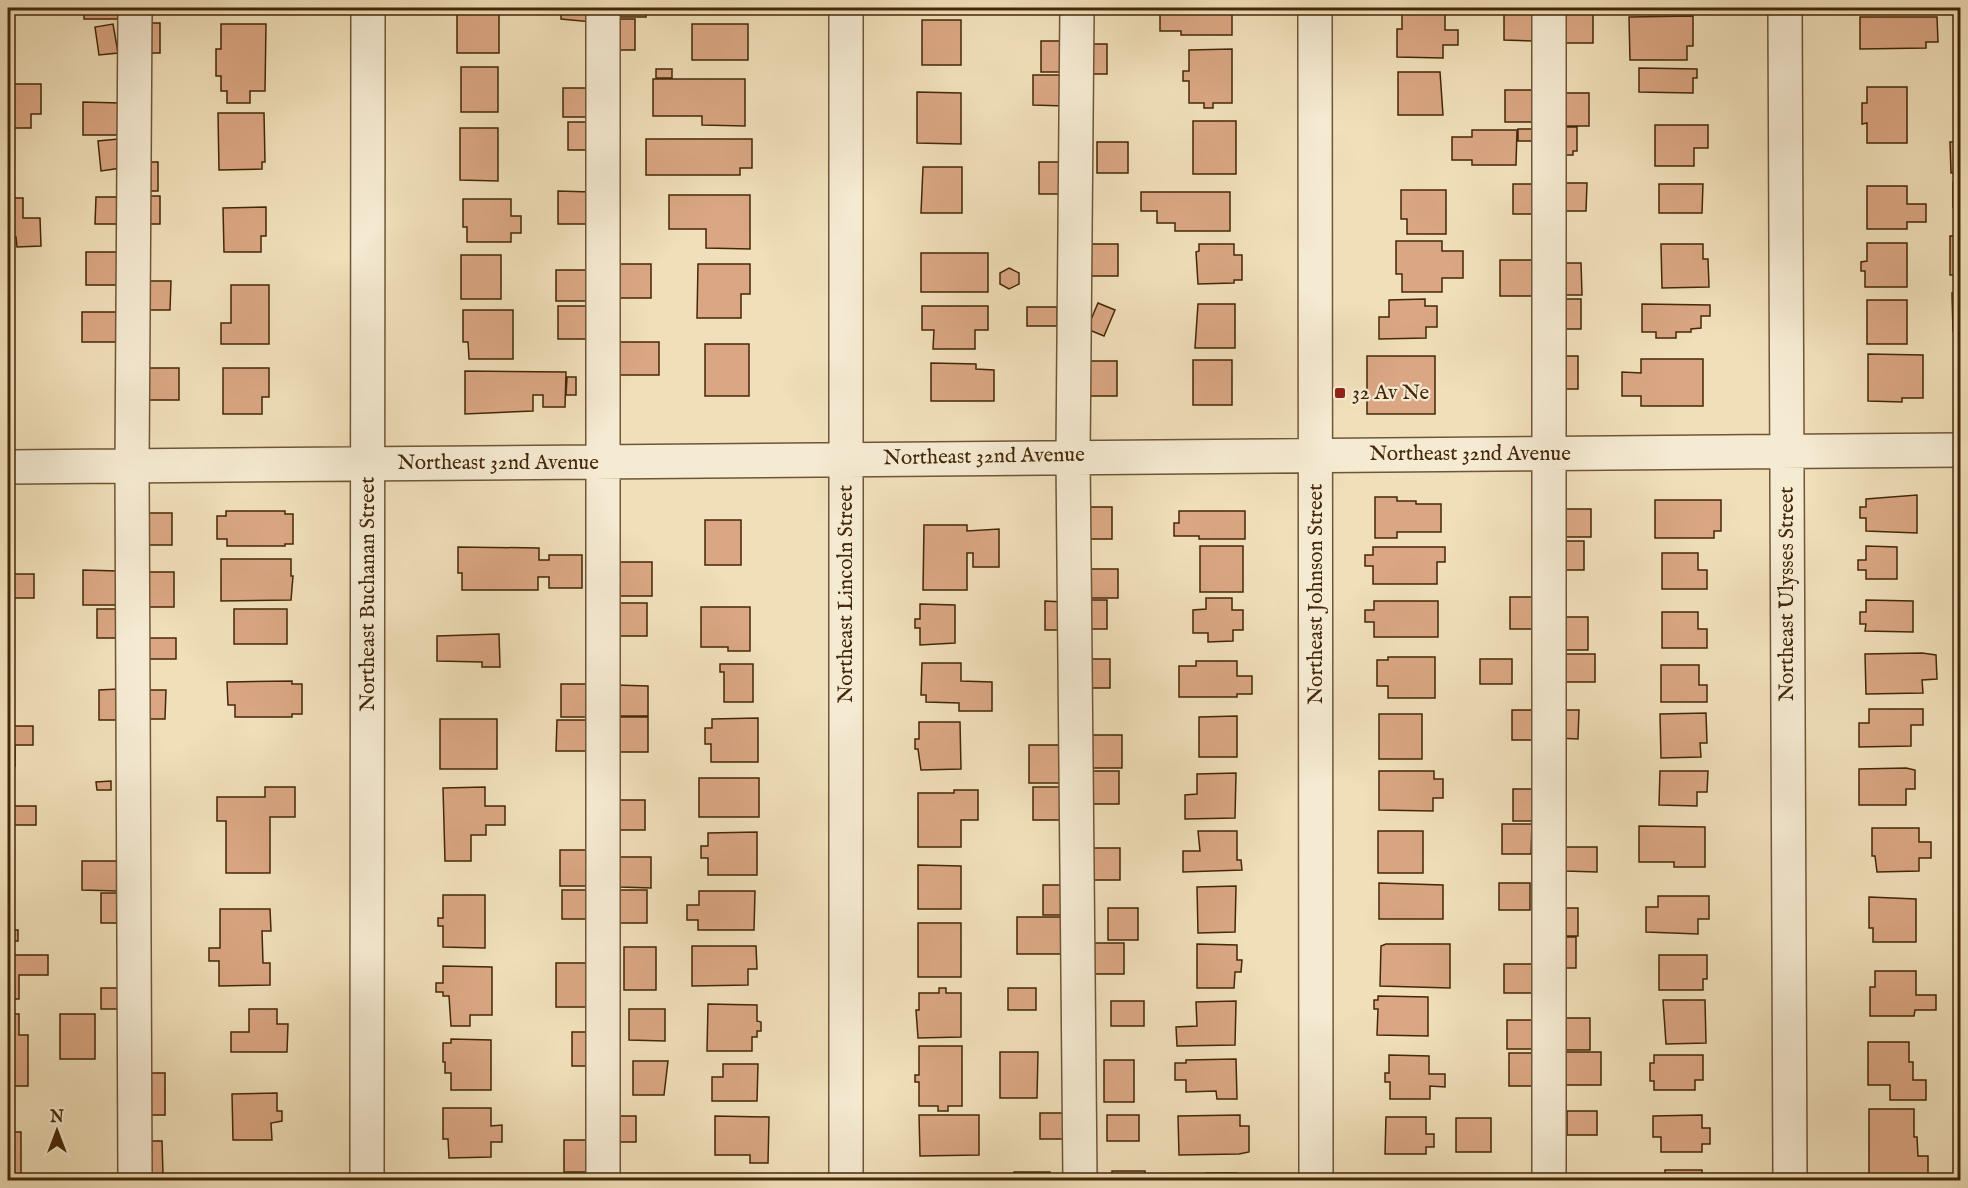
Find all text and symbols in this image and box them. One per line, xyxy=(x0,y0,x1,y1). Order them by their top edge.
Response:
place label: 32 Av Ne xyxy=(1352,380,1430,407)
marker: 32 Av Ne xyxy=(1333,386,1347,400)
street label: Northeast 32nd Avenue xyxy=(1369,441,1571,468)
street label: Northeast 32nd Avenue xyxy=(883,442,1085,472)
street label: Northeast 32nd Avenue xyxy=(397,450,599,477)
street label: Northeast Buchanan Street xyxy=(355,476,382,712)
street label: Northeast Johnson Street xyxy=(1303,484,1330,704)
street label: Northeast Lincoln Street xyxy=(833,485,860,703)
street label: Northeast Ulysses Street xyxy=(1774,486,1801,702)
north arrow xyxy=(27,1101,87,1161)
text: N xyxy=(49,1108,64,1128)

